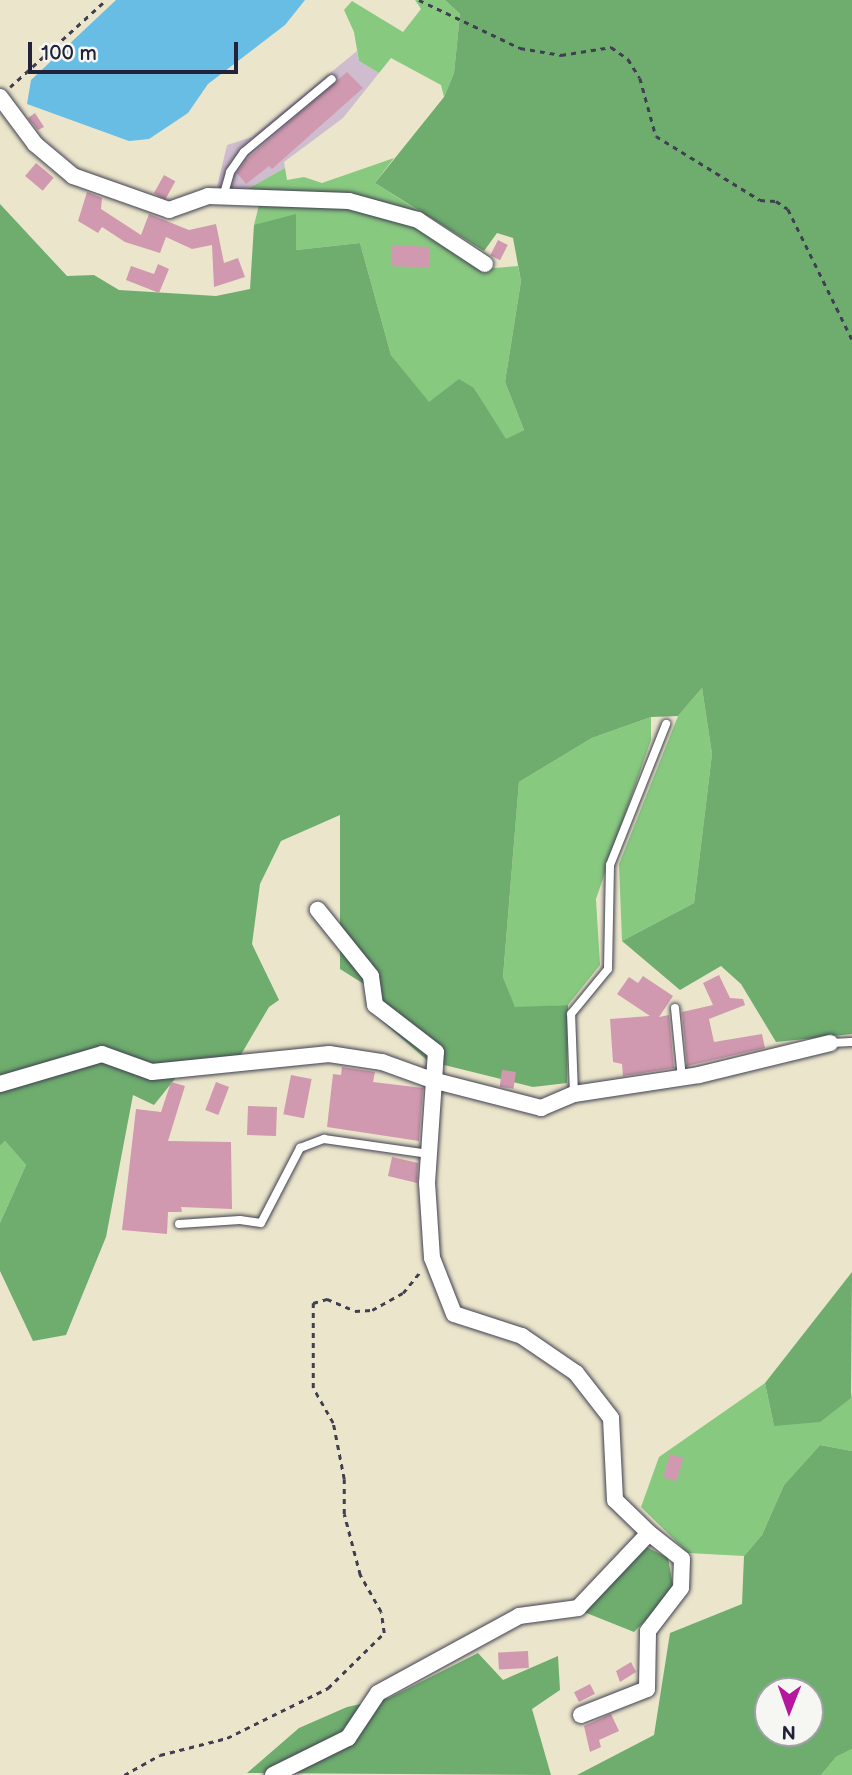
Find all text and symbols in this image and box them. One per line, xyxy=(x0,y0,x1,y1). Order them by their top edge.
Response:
scale bar xyxy=(32,28,242,72)
text: 100 m xyxy=(41,41,97,66)
north arrow xyxy=(754,1677,824,1747)
text: N xyxy=(781,1720,796,1743)

